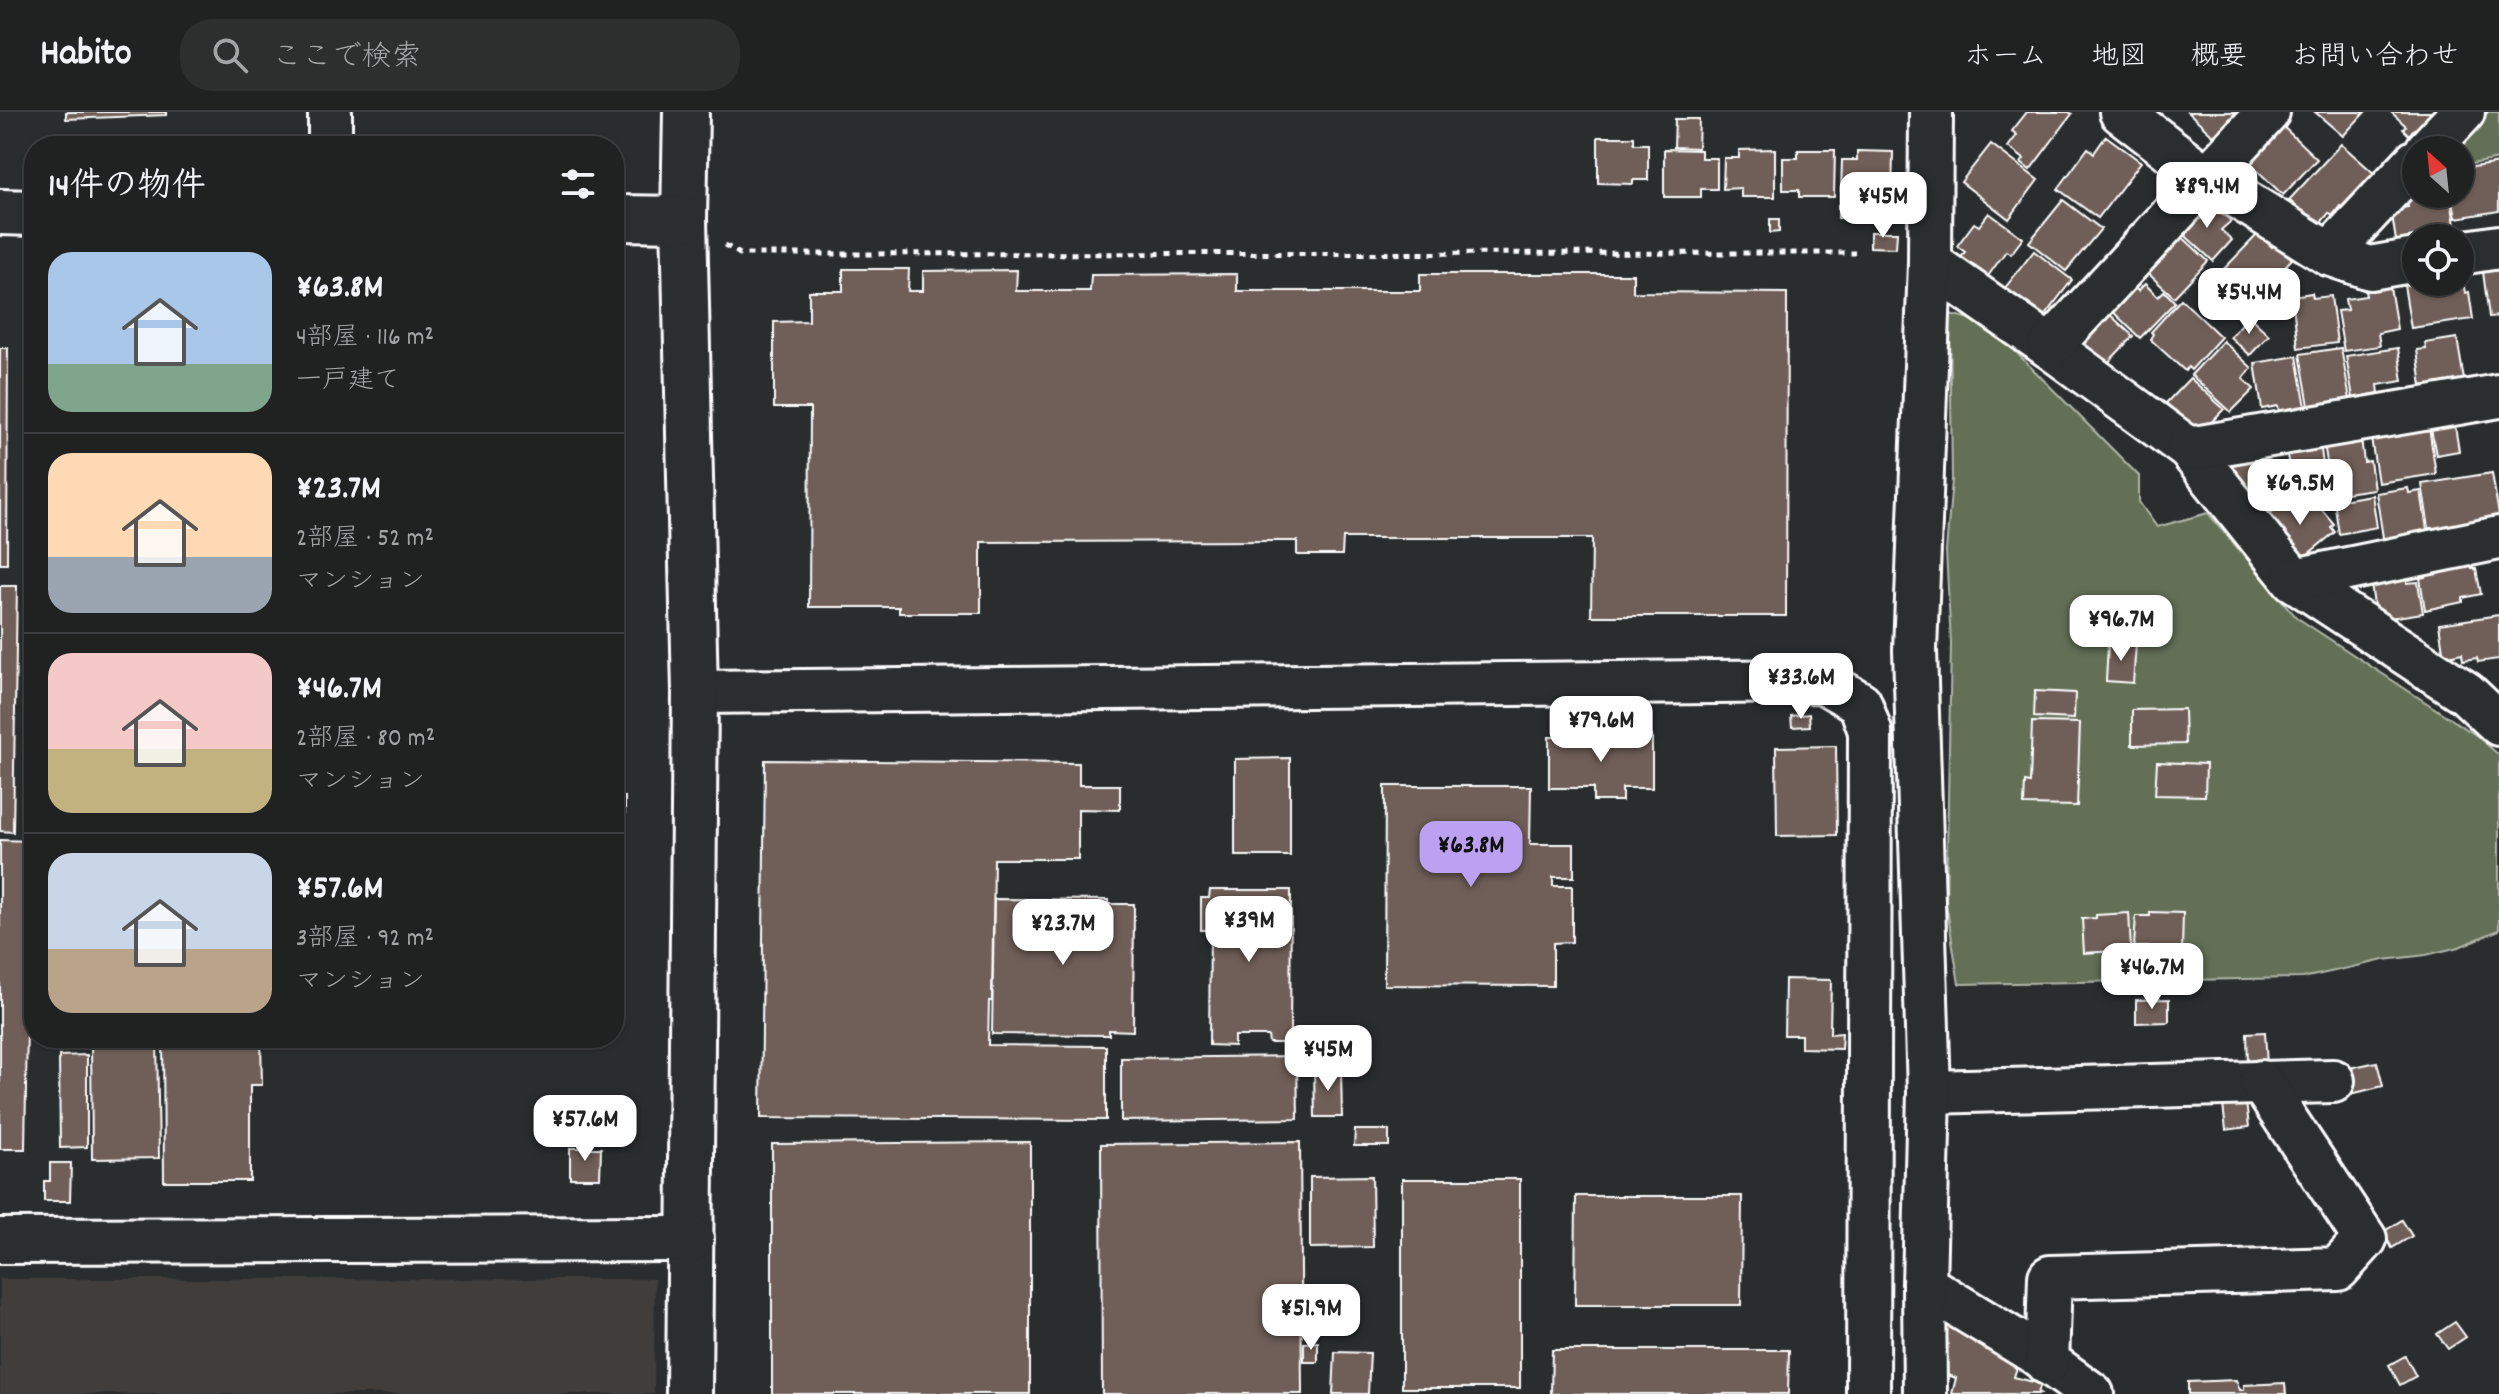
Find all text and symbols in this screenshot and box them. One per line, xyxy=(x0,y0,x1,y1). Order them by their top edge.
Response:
search box xyxy=(180,19,740,91)
text: Habito xyxy=(40,28,132,83)
icon: search xyxy=(208,33,252,77)
text: ここで検索 xyxy=(272,38,422,81)
text: ホーム xyxy=(1964,39,2047,79)
text: 地図 xyxy=(2091,39,2147,79)
text: 概要 xyxy=(2191,39,2247,79)
text: お問い合わせ xyxy=(2291,39,2459,79)
north arrow xyxy=(2402,136,2474,208)
map controls xyxy=(2402,136,2474,296)
icon: filters xyxy=(556,162,600,206)
pin: ¥89.4M xyxy=(2142,162,2272,230)
text: 14件の物件 xyxy=(48,164,206,213)
text: ¥89.4M xyxy=(2174,169,2240,206)
pin: ¥45M xyxy=(1836,172,1930,240)
text: ¥45M xyxy=(1858,179,1908,216)
button: locate xyxy=(2402,224,2474,296)
text: ¥63.8M xyxy=(296,265,383,314)
pin: ¥54.4M xyxy=(2184,268,2314,336)
text: ¥54.4M xyxy=(2216,275,2282,312)
icon: home xyxy=(112,284,208,380)
text: 4部屋 · 116 m² xyxy=(296,320,434,357)
text: 一戸建て xyxy=(296,363,400,400)
pin: ¥69.5M xyxy=(2235,459,2365,527)
text: ¥23.7M xyxy=(296,466,381,515)
text: ¥69.5M xyxy=(2266,466,2334,503)
icon: home xyxy=(112,485,208,581)
text: 2部屋 · 52 m² xyxy=(296,521,434,558)
text: マンション xyxy=(296,564,425,601)
pin: ¥96.7M xyxy=(2056,595,2186,663)
text: ¥96.7M xyxy=(2088,602,2154,639)
pin: ¥33.6M xyxy=(1736,653,1866,721)
text: ¥33.6M xyxy=(1767,660,1835,697)
text: ¥46.7M xyxy=(296,666,382,715)
icon: home xyxy=(112,685,208,781)
pin: ¥79.6M xyxy=(1536,696,1666,764)
text: ¥79.6M xyxy=(1568,703,1634,740)
text: 2部屋 · 80 m² xyxy=(296,721,435,758)
text: マンション xyxy=(296,764,425,801)
pin: ¥63.8M xyxy=(1406,821,1536,889)
text: ¥63.8M xyxy=(1438,828,1504,865)
text: ¥57.6M xyxy=(296,866,383,915)
icon: home xyxy=(112,885,208,981)
pin: ¥39M xyxy=(1202,896,1296,964)
pin: ¥23.7M xyxy=(998,899,1128,967)
text: ¥39M xyxy=(1223,903,1275,940)
text: ¥23.7M xyxy=(1030,906,1096,943)
text: 3部屋 · 92 m² xyxy=(296,921,434,958)
pin: ¥46.7M xyxy=(2087,943,2217,1011)
text: ¥46.7M xyxy=(2119,950,2185,987)
text: マンション xyxy=(296,964,425,1001)
pin: ¥45M xyxy=(1281,1025,1375,1093)
text: ¥45M xyxy=(1303,1032,1353,1069)
pin: ¥57.6M xyxy=(520,1095,650,1163)
text: ¥57.6M xyxy=(552,1102,618,1139)
pin: ¥51.9M xyxy=(1246,1284,1376,1352)
text: ¥51.9M xyxy=(1280,1291,1342,1328)

